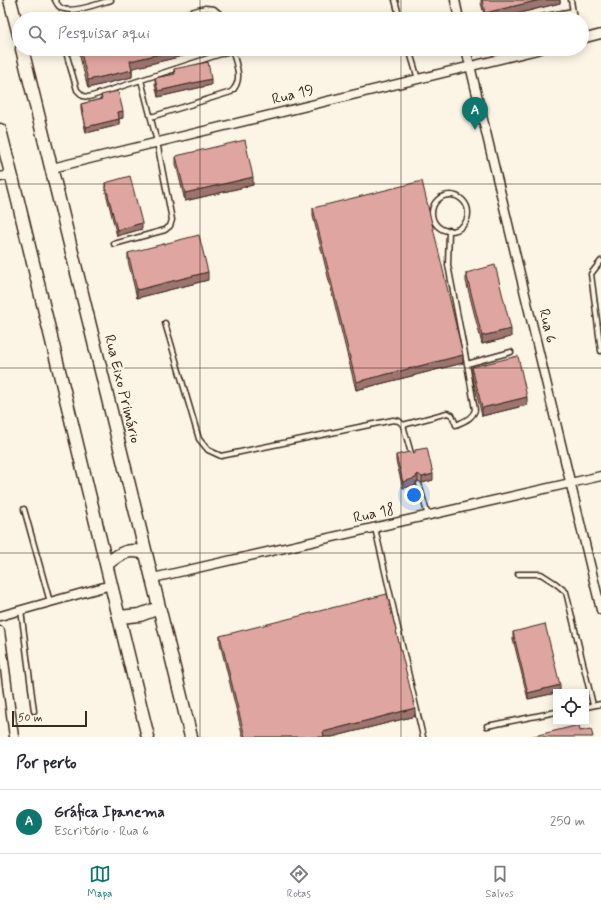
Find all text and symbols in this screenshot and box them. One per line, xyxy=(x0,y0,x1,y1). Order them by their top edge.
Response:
search box xyxy=(12,12,589,56)
icon: search xyxy=(26,23,48,45)
text: Pesquisar aqui xyxy=(58,24,150,44)
street label: Rua 19 xyxy=(270,80,316,110)
pin: A xyxy=(462,97,488,130)
street label: Rua 6 xyxy=(533,307,561,345)
street label: Rua Eixo Primário xyxy=(99,333,145,445)
your location xyxy=(404,485,424,505)
street label: Rua 18 xyxy=(351,500,397,528)
map controls xyxy=(553,689,589,725)
button: locate xyxy=(553,689,589,725)
scale bar xyxy=(12,709,87,728)
text: 50 m xyxy=(18,711,43,725)
text: Por perto xyxy=(16,752,77,774)
text: Gráfica Ipanema xyxy=(54,803,165,823)
text: A xyxy=(25,813,33,830)
text: 250 m xyxy=(550,813,585,830)
text: Escritório · Rua 6 xyxy=(54,823,149,840)
tab: Mapa xyxy=(87,863,112,901)
tab: Rotas xyxy=(287,863,311,901)
tab: Salvos xyxy=(485,863,514,901)

